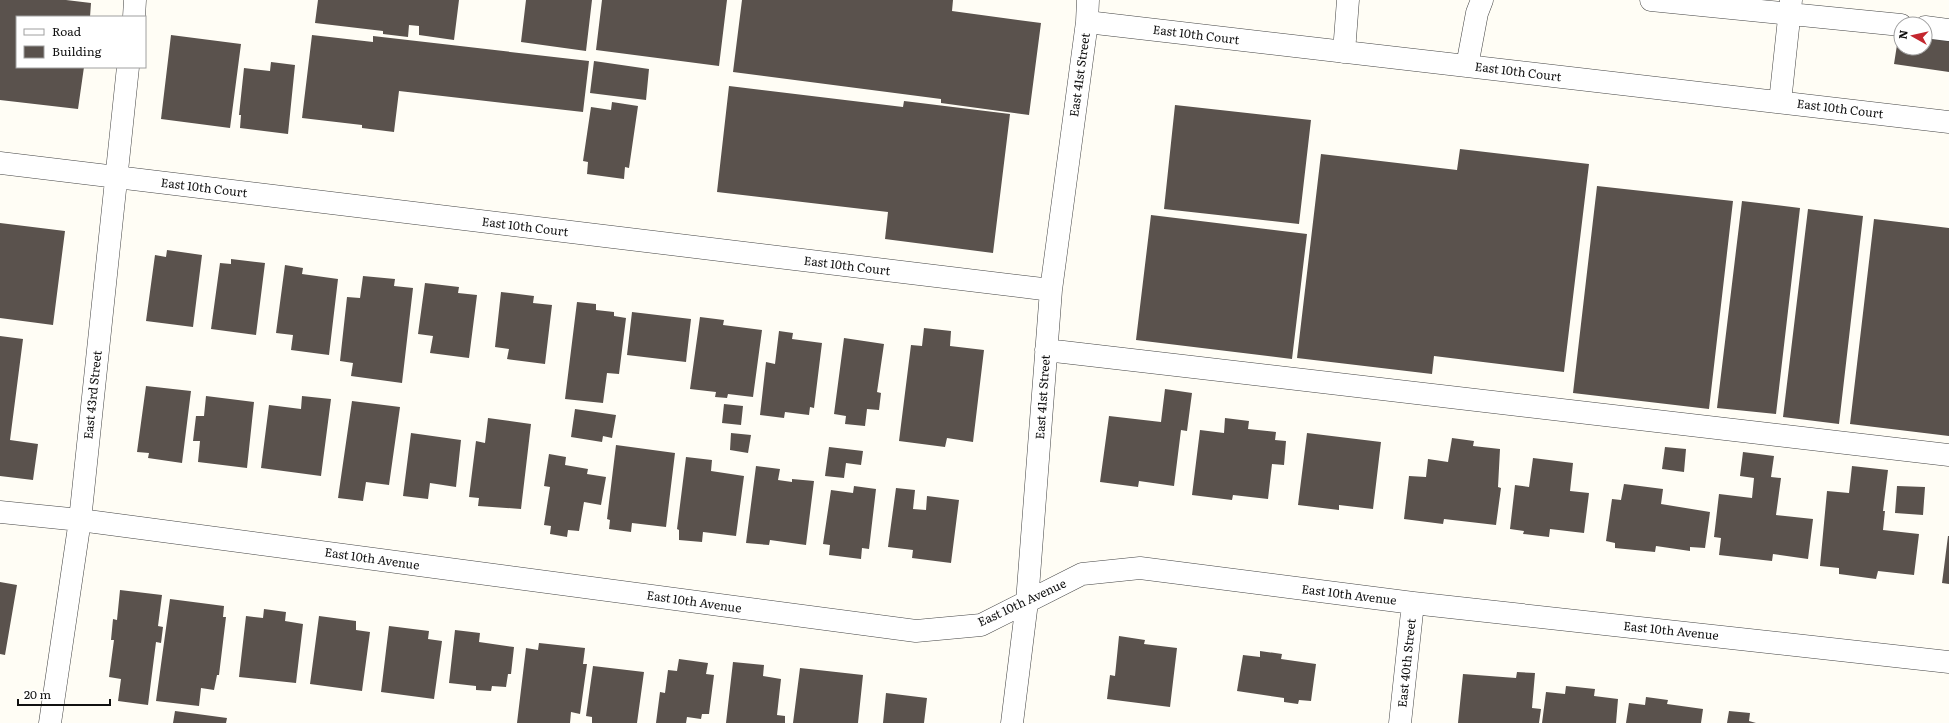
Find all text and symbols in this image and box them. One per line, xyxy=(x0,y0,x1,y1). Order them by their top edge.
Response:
legend xyxy=(16,16,146,68)
north arrow xyxy=(1893,16,1933,56)
street label: East 10th Court xyxy=(1152,20,1241,48)
text: Road xyxy=(52,22,82,40)
text: N xyxy=(1894,29,1911,40)
street label: East 41st Street xyxy=(1064,31,1094,118)
text: Building xyxy=(52,42,102,60)
street label: East 10th Court xyxy=(1474,57,1563,85)
street label: East 10th Court xyxy=(1796,94,1885,122)
street label: East 10th Court xyxy=(160,173,249,201)
street label: East 10th Court xyxy=(481,212,570,240)
street label: East 10th Court xyxy=(803,251,892,279)
street label: East 43rd Street xyxy=(78,349,106,440)
street label: East 41st Street xyxy=(1030,354,1054,440)
street label: East 10th Avenue xyxy=(324,542,421,574)
street label: East 10th Avenue xyxy=(974,574,1069,630)
street label: East 10th Avenue xyxy=(1301,579,1398,609)
street label: East 10th Avenue xyxy=(646,585,743,617)
street label: East 10th Avenue xyxy=(1623,616,1720,644)
street label: East 40th Street xyxy=(1392,617,1420,708)
scale bar xyxy=(18,681,110,707)
text: 20 m xyxy=(24,685,51,703)

